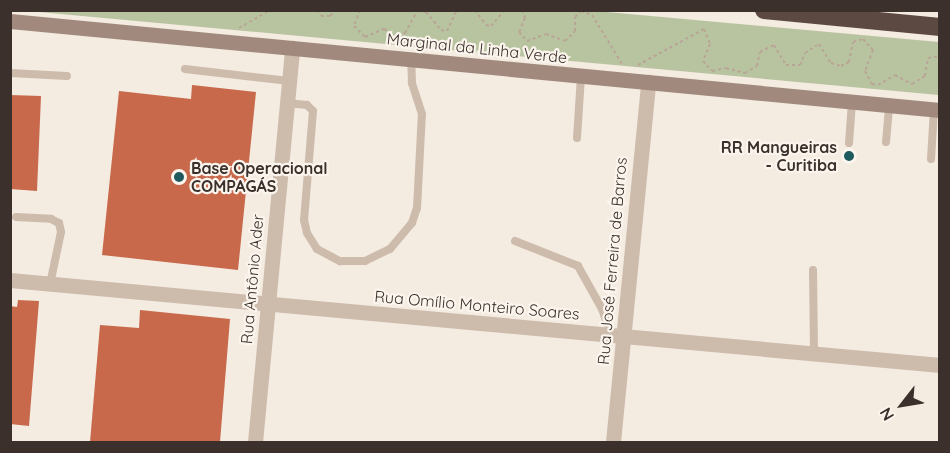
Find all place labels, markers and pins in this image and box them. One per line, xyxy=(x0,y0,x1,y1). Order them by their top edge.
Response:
place label: RR Mangueiras - Curitiba xyxy=(721,137,837,175)
marker: RR Mangueiras - Curitiba xyxy=(842,149,856,163)
place label: Base Operacional COMPAGÁS xyxy=(191,158,328,196)
marker: Base Operacional COMPAGÁS xyxy=(172,170,186,184)

